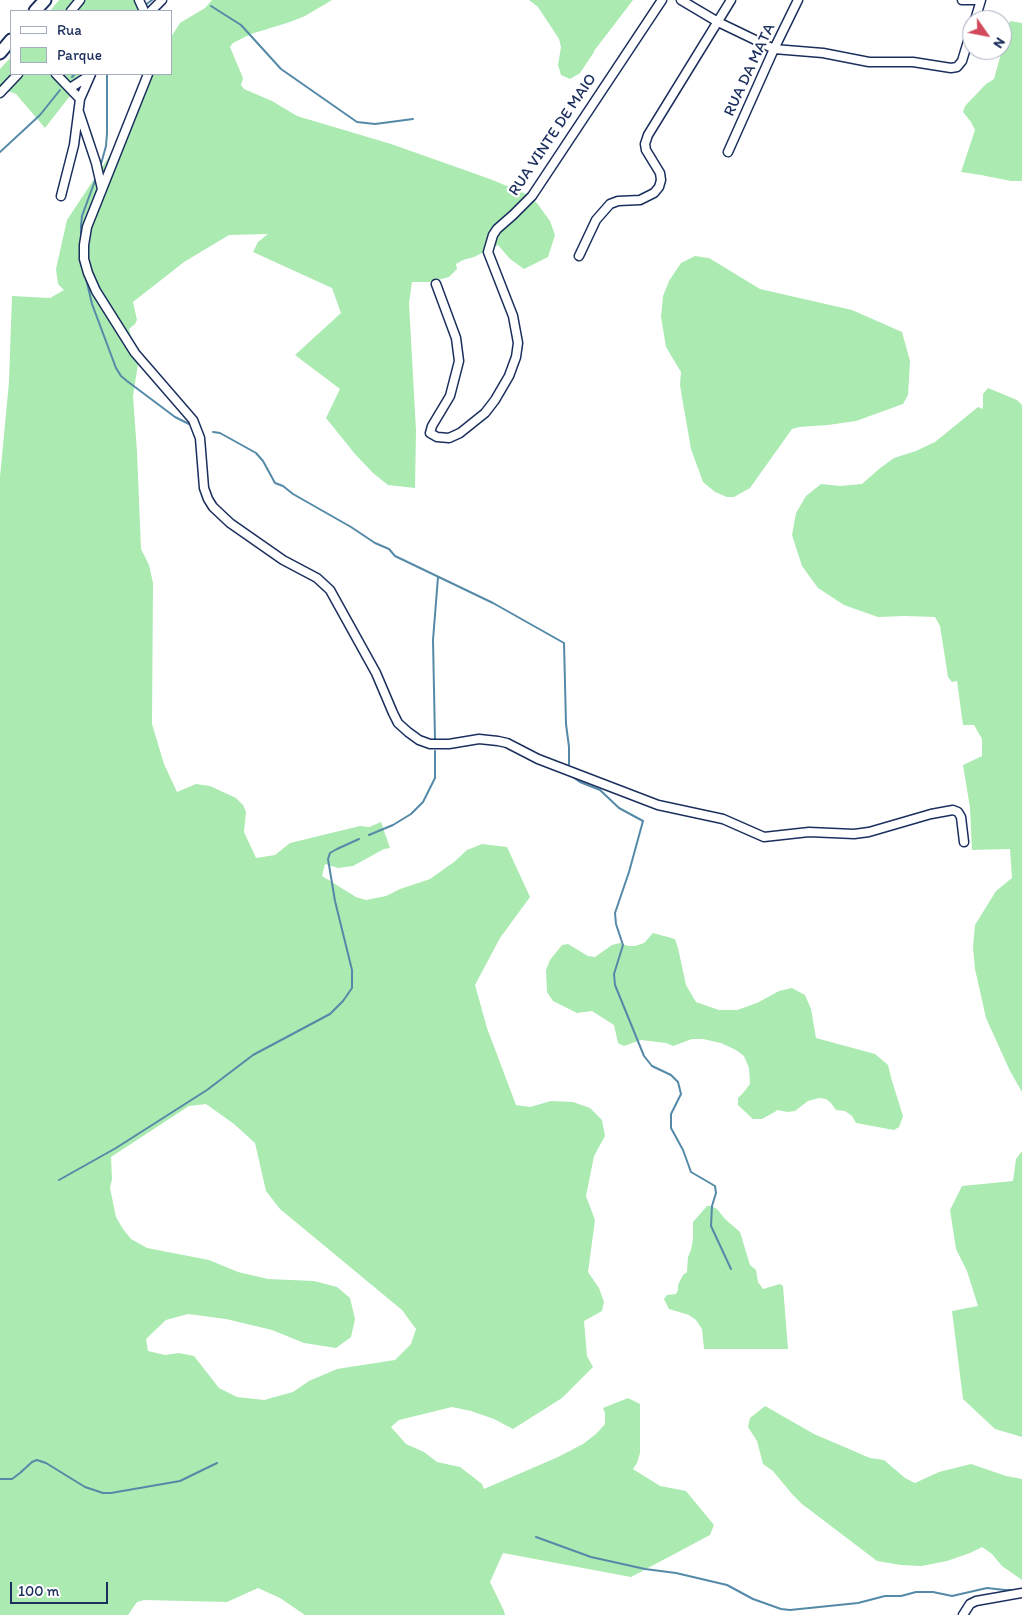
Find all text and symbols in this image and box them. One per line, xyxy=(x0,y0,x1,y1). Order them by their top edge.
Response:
legend xyxy=(10,10,172,75)
north arrow xyxy=(962,10,1012,60)
street label: RUA DA MATA xyxy=(720,20,780,120)
text: Rua xyxy=(57,21,82,39)
text: N xyxy=(989,34,1009,51)
text: Parque xyxy=(57,46,102,64)
street label: RUA VINTE DE MAIO xyxy=(505,70,601,200)
scale bar xyxy=(12,1572,110,1604)
text: 100 m xyxy=(18,1582,59,1600)

